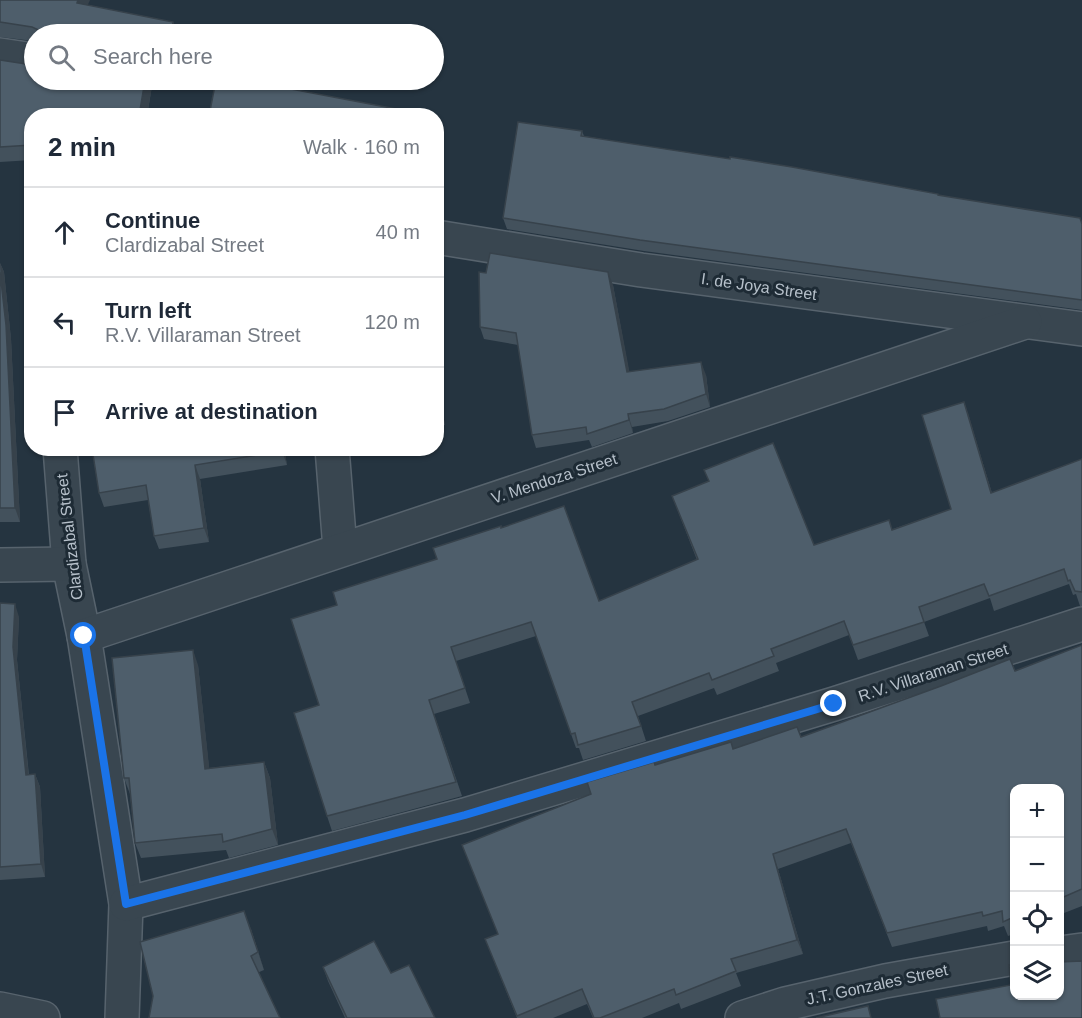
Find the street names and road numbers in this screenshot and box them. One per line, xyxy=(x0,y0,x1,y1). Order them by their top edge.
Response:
street label: I. de Joya Street xyxy=(700,270,818,303)
street label: V. Mendoza Street xyxy=(489,450,620,507)
street label: Clardizabal Street xyxy=(53,472,86,601)
street label: R.V. Villaraman Street xyxy=(856,640,1011,705)
street label: J.T. Gonzales Street xyxy=(805,961,950,1008)

